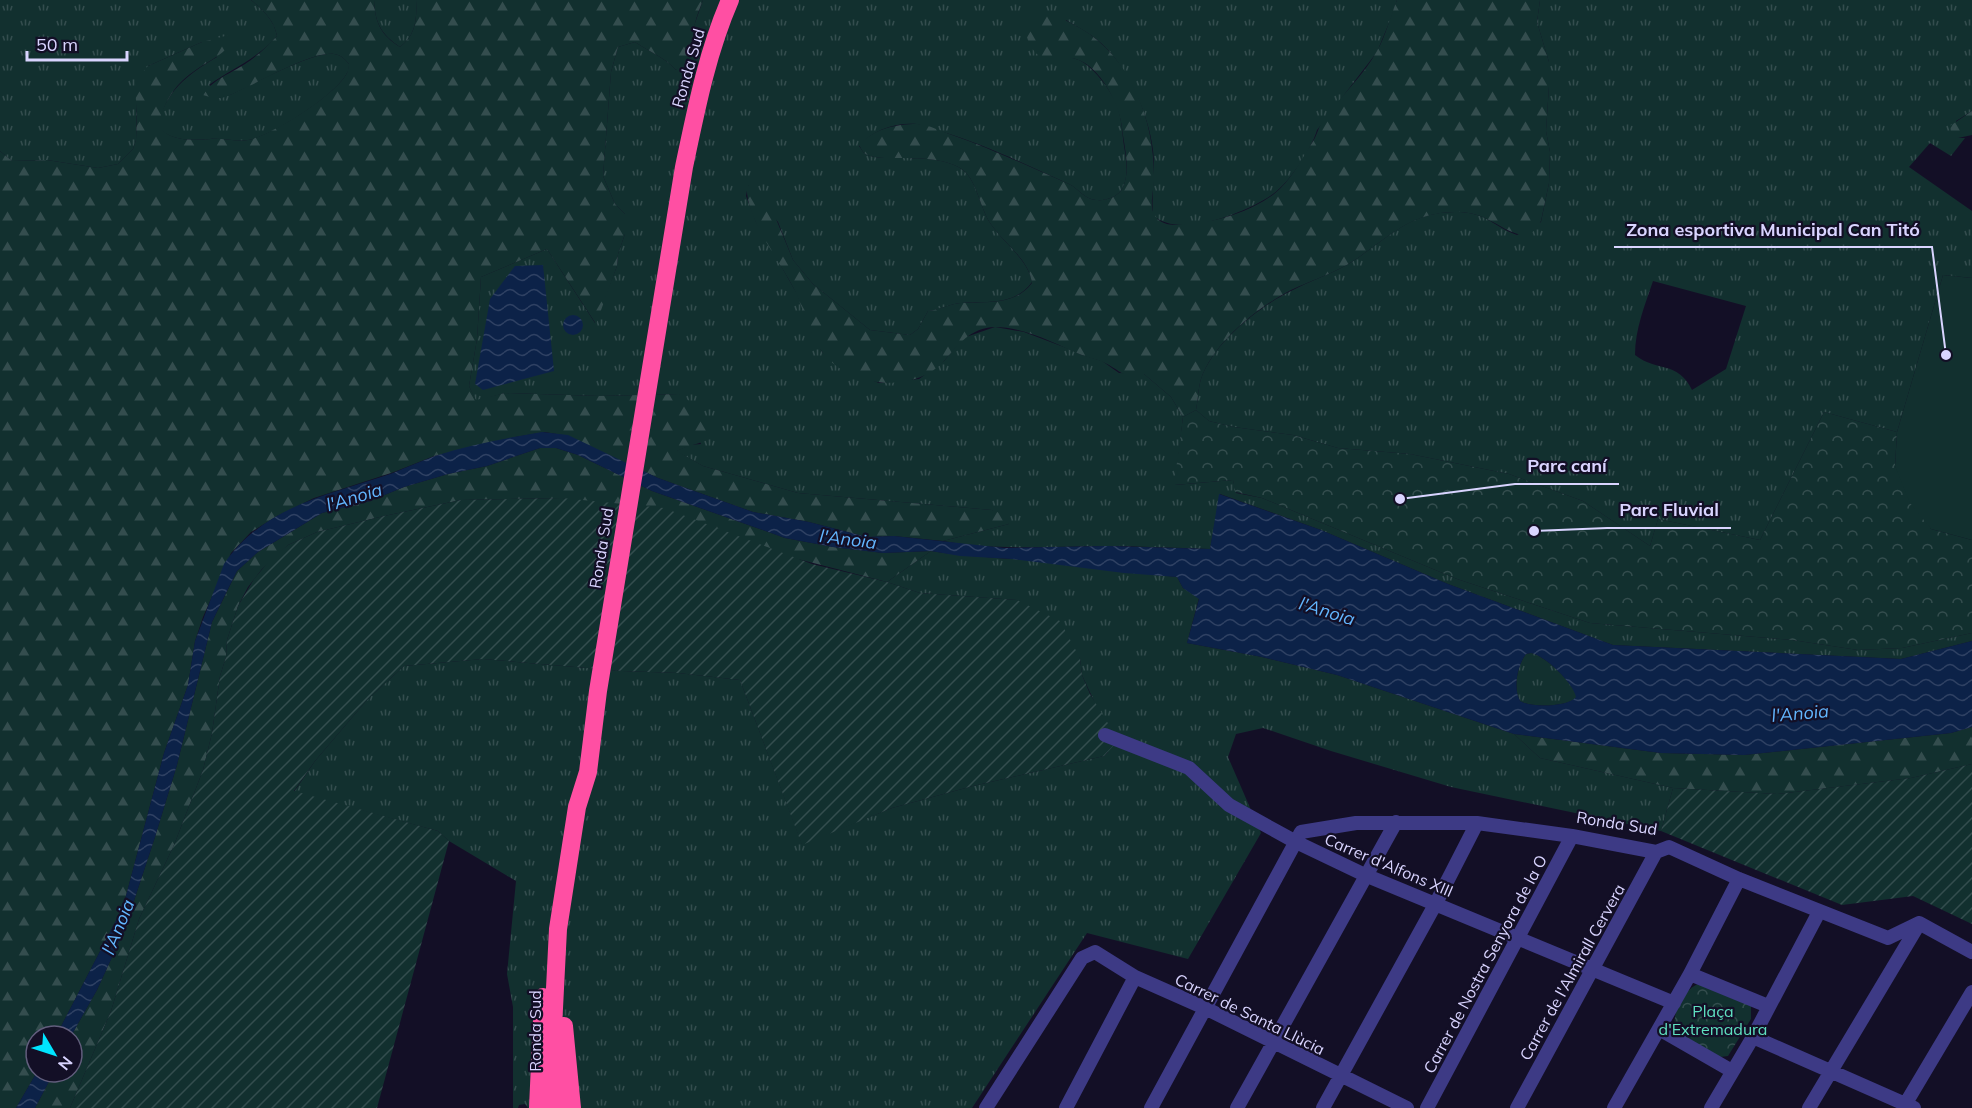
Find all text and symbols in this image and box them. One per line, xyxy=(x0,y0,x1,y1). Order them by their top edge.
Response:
scale bar xyxy=(27,24,128,62)
street label: Ronda Sud xyxy=(667,26,709,110)
text: 50 m xyxy=(36,33,78,56)
callout: Zona esportiva Municipal Can Titó xyxy=(1614,211,1932,247)
text: Zona esportiva Municipal Can Titó xyxy=(1626,218,1920,241)
callout: Parc caní xyxy=(1515,448,1619,484)
text: Parc caní xyxy=(1527,454,1608,477)
water label: l'Anoia xyxy=(323,478,385,516)
callout: Parc Fluvial xyxy=(1607,492,1731,528)
text: Parc Fluvial xyxy=(1619,498,1719,521)
street label: Ronda Sud xyxy=(585,506,617,590)
water label: l'Anoia xyxy=(818,524,878,554)
water label: l'Anoia xyxy=(1296,592,1358,630)
water label: l'Anoia xyxy=(1770,699,1830,727)
street label: Ronda Sud xyxy=(1575,807,1659,839)
street label: Carrer d'Alfons XIII xyxy=(1322,829,1456,901)
street label: Carrer de Nostra Senyora de la O xyxy=(1419,851,1551,1077)
street label: Carrer de l'Almirall Cervera xyxy=(1515,880,1629,1064)
water label: l'Anoia xyxy=(97,896,139,958)
street label: Carrer de Santa Llùcia xyxy=(1172,969,1328,1059)
street label: Ronda Sud xyxy=(525,990,545,1072)
park label: Plaça d'Extremadura xyxy=(1659,1001,1767,1039)
north arrow xyxy=(24,1024,84,1084)
text: N xyxy=(54,1052,77,1074)

